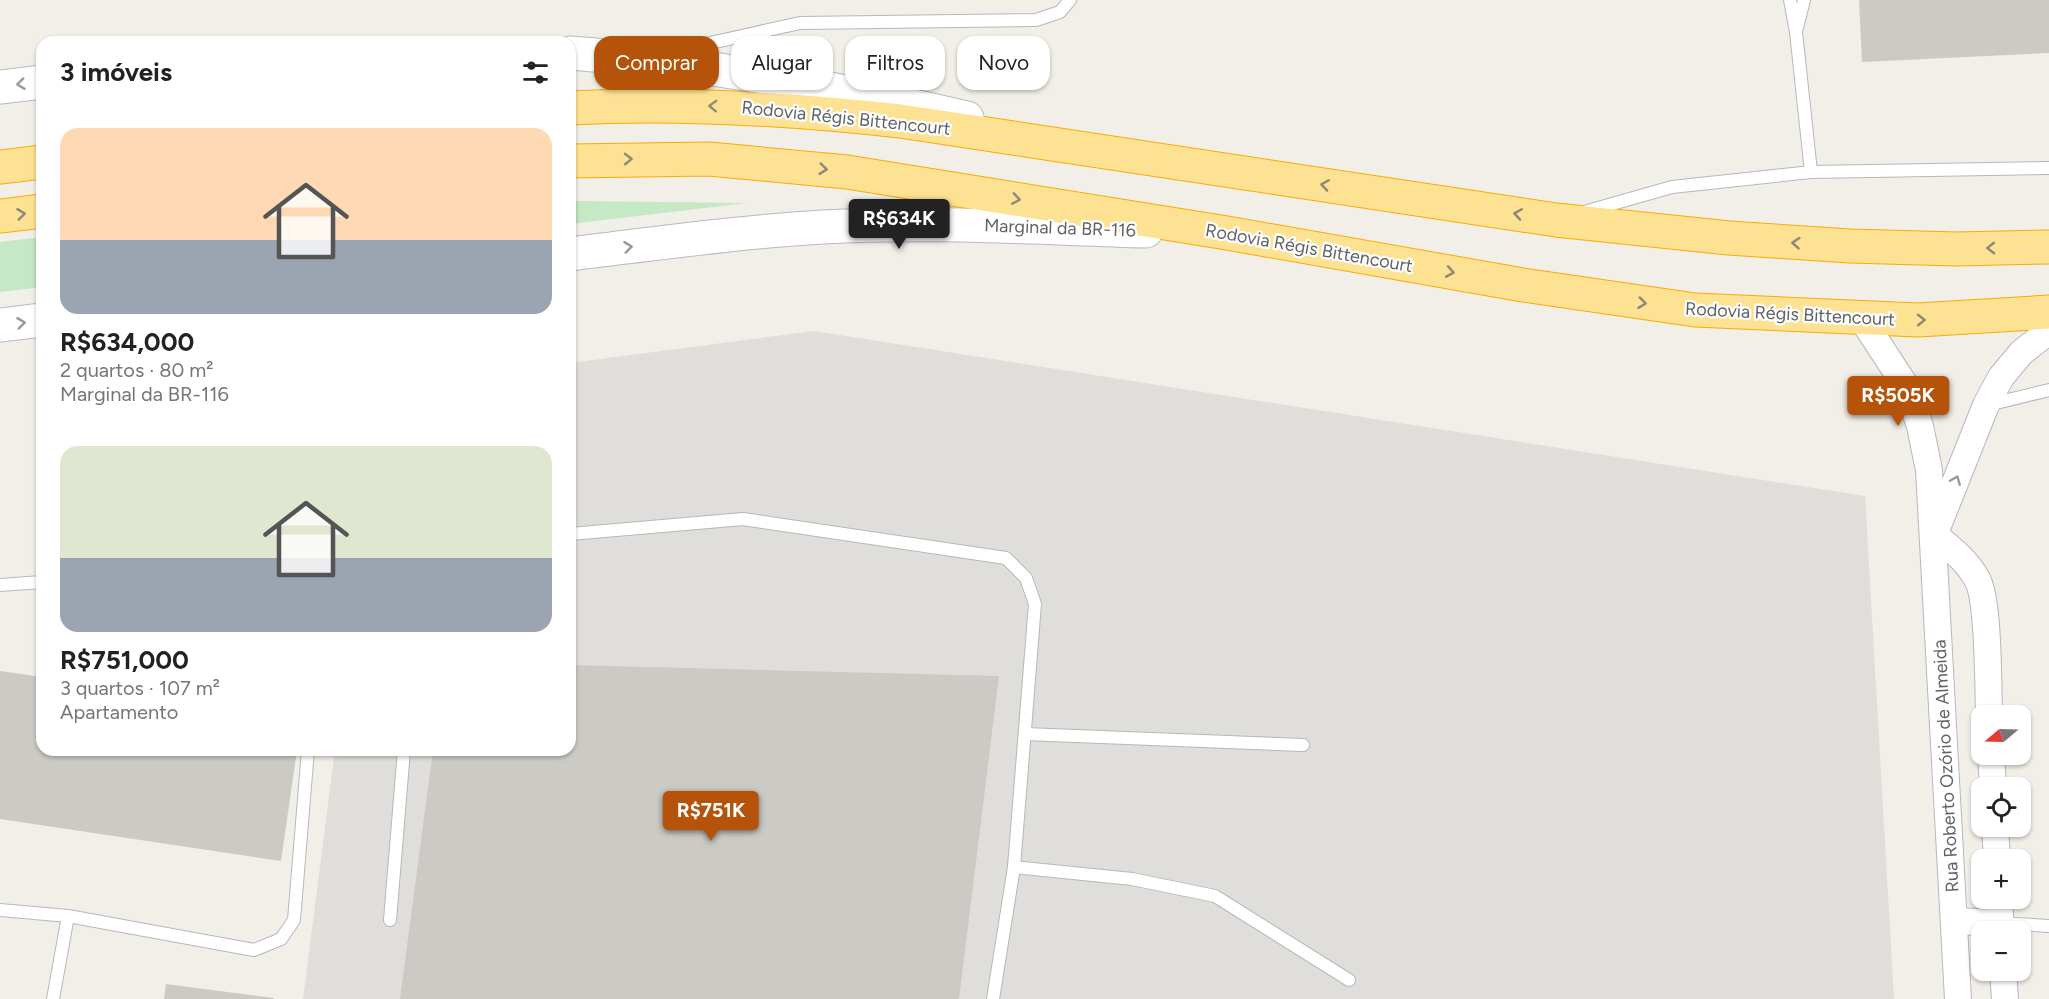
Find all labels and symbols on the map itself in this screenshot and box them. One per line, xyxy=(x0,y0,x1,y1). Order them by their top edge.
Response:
one-way arrow xyxy=(16,78,26,90)
street label: Rodovia Régis Bittencourt xyxy=(740,96,952,140)
one-way arrow xyxy=(708,100,717,113)
one-way arrow xyxy=(624,152,633,165)
one-way arrow xyxy=(818,162,828,175)
one-way arrow xyxy=(1321,179,1330,191)
one-way arrow xyxy=(1010,192,1020,205)
pin: R$634K xyxy=(850,199,948,250)
one-way arrow xyxy=(16,208,26,221)
one-way arrow xyxy=(1514,209,1523,221)
street label: Marginal da BR-116 xyxy=(984,214,1136,242)
street label: Rodovia Régis Bittencourt xyxy=(1204,219,1415,277)
one-way arrow xyxy=(1791,236,1800,249)
one-way arrow xyxy=(623,241,633,254)
one-way arrow xyxy=(1986,242,1995,254)
one-way arrow xyxy=(1445,266,1454,278)
one-way arrow xyxy=(1638,296,1647,308)
street label: Rodovia Régis Bittencourt xyxy=(1685,298,1896,330)
one-way arrow xyxy=(1916,314,1925,326)
one-way arrow xyxy=(16,317,26,329)
pin: R$505K xyxy=(1849,376,1947,427)
one-way arrow xyxy=(1949,475,1961,486)
street label: Rua Roberto Ozório de Almeida xyxy=(1928,639,1964,893)
north arrow xyxy=(1971,705,2031,765)
pin: R$751K xyxy=(662,791,760,842)

